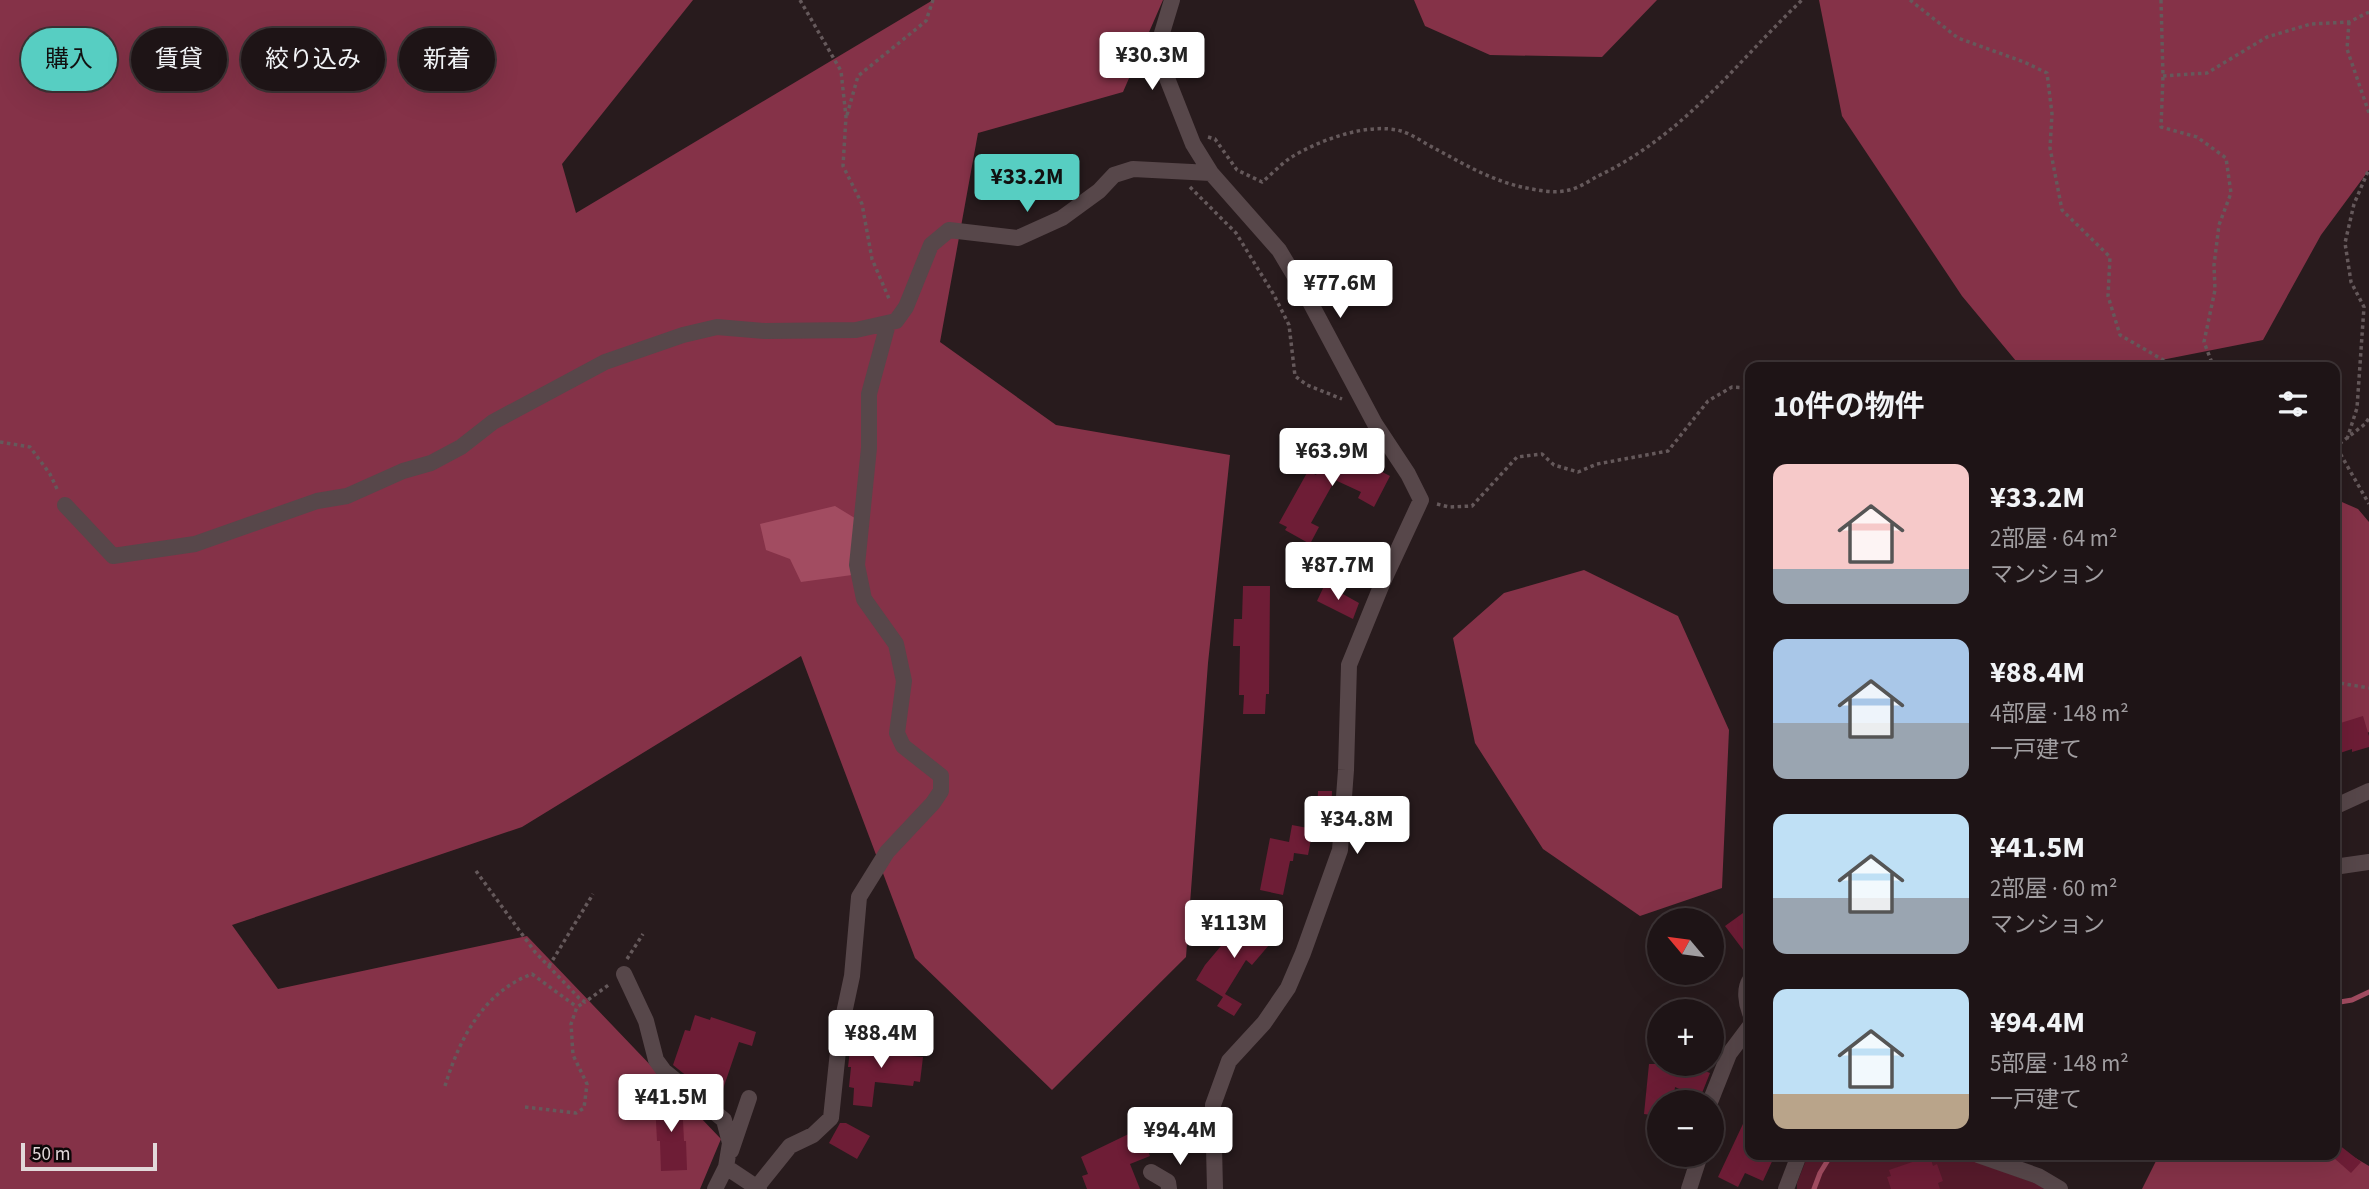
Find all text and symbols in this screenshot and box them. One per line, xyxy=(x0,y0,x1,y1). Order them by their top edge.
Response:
chip: 購入 xyxy=(21,28,117,91)
chip: 賃貸 xyxy=(131,28,227,91)
chip: 絞り込み xyxy=(241,28,385,91)
chip: 新着 xyxy=(399,28,495,91)
pin: ¥30.3M xyxy=(1095,32,1209,92)
text: ¥30.3M xyxy=(1115,38,1189,71)
pin: ¥33.2M xyxy=(970,154,1084,214)
text: ¥33.2M xyxy=(990,160,1064,193)
pin: ¥77.6M xyxy=(1283,260,1397,320)
text: ¥77.6M xyxy=(1303,266,1377,299)
text: 10件の物件 xyxy=(1773,385,1925,428)
icon: filters xyxy=(2274,385,2312,423)
pin: ¥63.9M xyxy=(1275,428,1389,488)
text: ¥63.9M xyxy=(1295,434,1369,467)
text: ¥33.2M xyxy=(1990,476,2085,519)
icon: home xyxy=(1829,492,1913,576)
text: 2部屋 · 64 m² xyxy=(1990,522,2117,555)
pin: ¥87.7M xyxy=(1281,542,1395,602)
text: ¥87.7M xyxy=(1301,548,1375,581)
text: マンション xyxy=(1990,558,2105,591)
text: ¥88.4M xyxy=(1990,651,2085,694)
icon: home xyxy=(1829,667,1913,751)
text: 4部屋 · 148 m² xyxy=(1990,697,2129,730)
text: 一戸建て xyxy=(1990,733,2082,766)
pin: ¥34.8M xyxy=(1300,796,1414,856)
text: ¥34.8M xyxy=(1320,802,1394,835)
text: ¥41.5M xyxy=(1990,826,2085,869)
icon: home xyxy=(1829,842,1913,926)
text: 2部屋 · 60 m² xyxy=(1990,872,2117,905)
pin: ¥113M xyxy=(1185,900,1283,960)
text: ¥113M xyxy=(1201,906,1267,939)
north arrow xyxy=(1647,908,1724,985)
map controls xyxy=(1647,908,1724,1167)
text: マンション xyxy=(1990,908,2105,941)
button: + xyxy=(1647,999,1724,1076)
text: ¥94.4M xyxy=(1990,1001,2085,1044)
pin: ¥88.4M xyxy=(824,1010,938,1070)
text: ¥88.4M xyxy=(844,1016,918,1049)
icon: home xyxy=(1829,1017,1913,1101)
text: 5部屋 · 148 m² xyxy=(1990,1047,2129,1080)
pin: ¥41.5M xyxy=(614,1074,728,1134)
text: ¥41.5M xyxy=(634,1080,708,1113)
text: 一戸建て xyxy=(1990,1083,2082,1116)
button: − xyxy=(1647,1090,1724,1167)
pin: ¥94.4M xyxy=(1123,1108,1237,1167)
text: ¥94.4M xyxy=(1143,1113,1217,1146)
scale bar xyxy=(21,1140,158,1172)
text: 50 m xyxy=(32,1141,70,1168)

